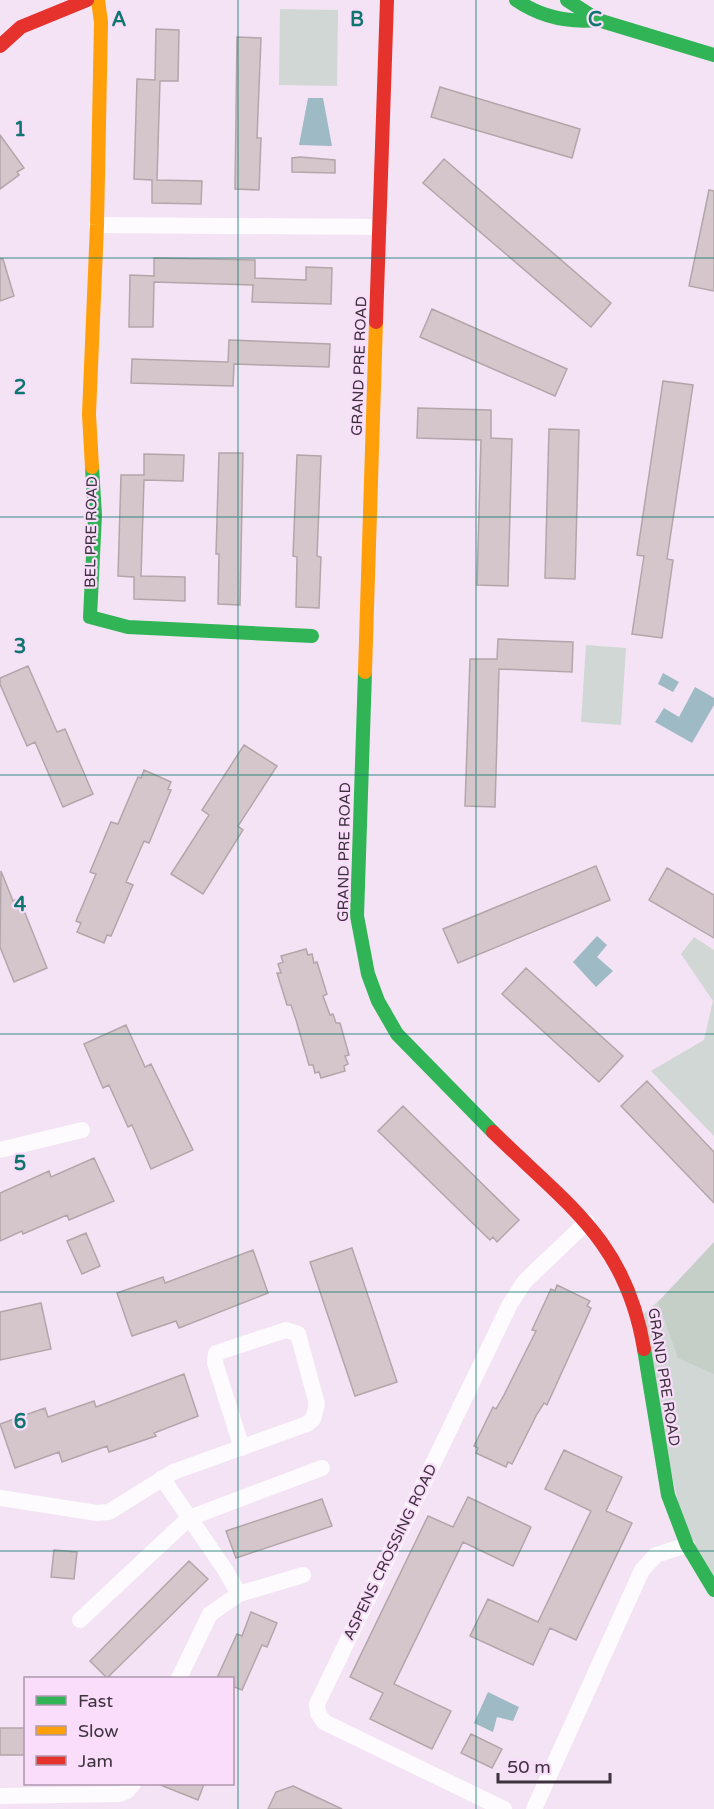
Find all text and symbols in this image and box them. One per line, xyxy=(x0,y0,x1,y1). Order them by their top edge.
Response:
text: A xyxy=(112,8,127,32)
text: B xyxy=(350,8,364,32)
text: C xyxy=(588,8,602,32)
text: 1 xyxy=(14,118,26,142)
street label: GRAND PRE ROAD xyxy=(348,296,370,436)
text: 2 xyxy=(14,376,26,400)
street label: BEL PRE ROAD xyxy=(81,476,101,588)
text: 3 xyxy=(14,635,26,659)
street label: GRAND PRE ROAD xyxy=(334,782,354,922)
text: 4 xyxy=(14,893,27,917)
text: 5 xyxy=(14,1152,26,1176)
street label: GRAND PRE ROAD xyxy=(644,1307,684,1447)
text: 6 xyxy=(14,1410,26,1434)
street label: ASPENS CROSSING ROAD xyxy=(339,1461,441,1643)
legend xyxy=(24,1677,234,1785)
text: Fast xyxy=(78,1690,113,1712)
text: Slow xyxy=(78,1720,119,1742)
scale bar xyxy=(498,1746,610,1784)
text: Jam xyxy=(78,1750,113,1772)
text: 50 m xyxy=(507,1756,551,1778)

